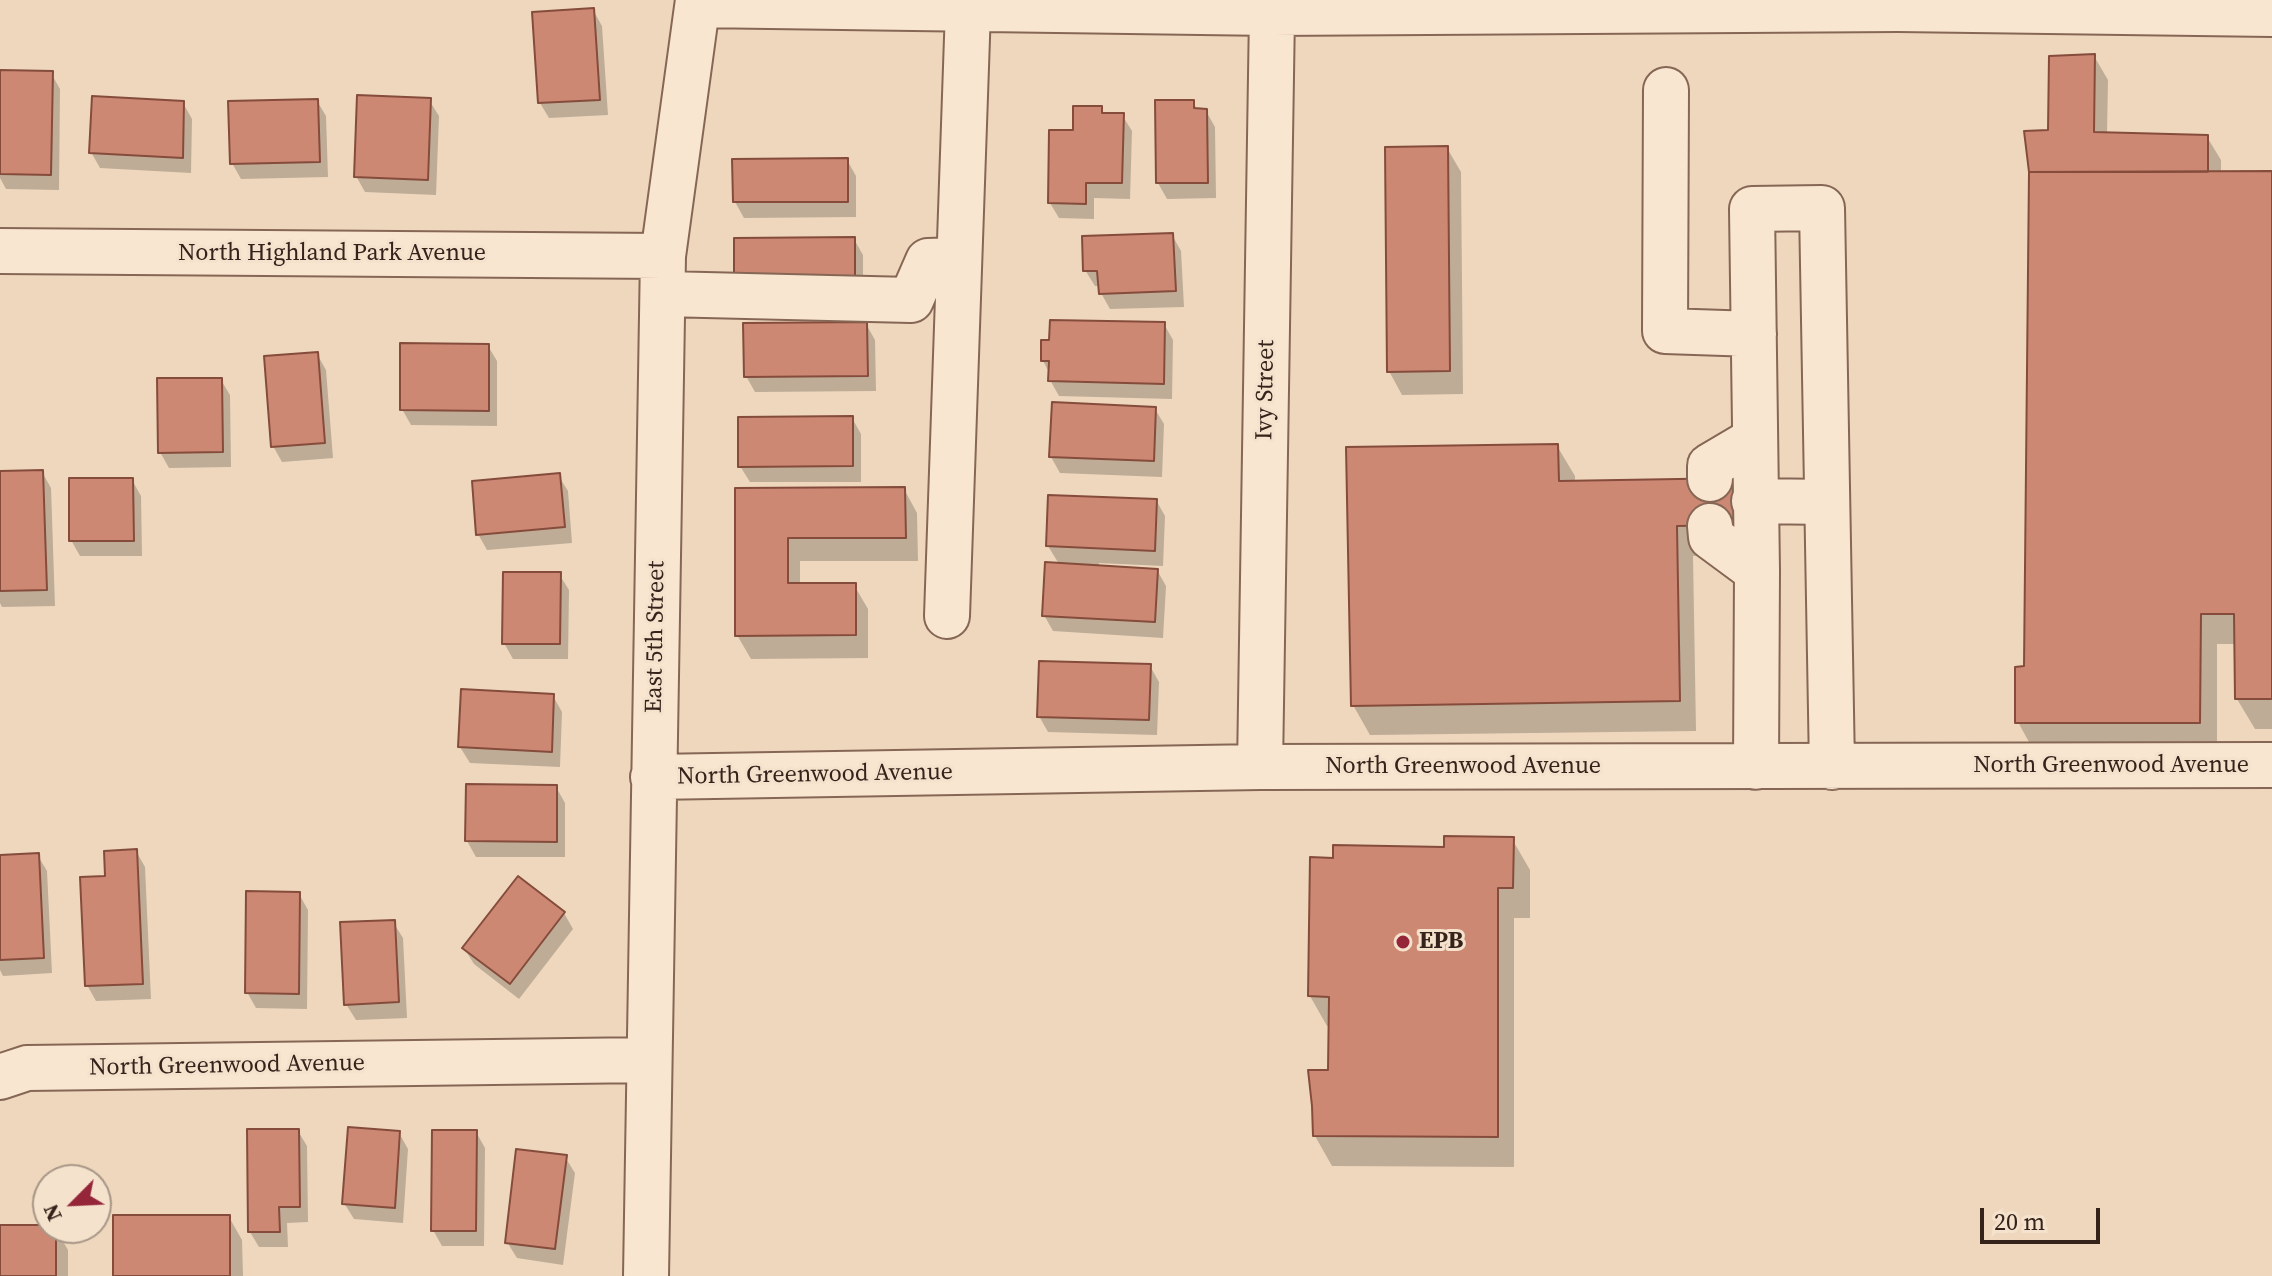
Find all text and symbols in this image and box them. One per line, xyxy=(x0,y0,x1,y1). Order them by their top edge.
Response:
street label: North Highland Park Avenue xyxy=(178,240,486,268)
street label: Ivy Street xyxy=(1251,340,1281,440)
street label: East 5th Street xyxy=(640,561,672,713)
street label: North Greenwood Avenue xyxy=(1973,752,2249,780)
street label: North Greenwood Avenue xyxy=(1325,753,1601,781)
street label: North Greenwood Avenue xyxy=(677,758,953,792)
place label: EPB xyxy=(1419,928,1463,956)
marker: EPB xyxy=(1394,933,1412,951)
street label: North Greenwood Avenue xyxy=(89,1049,365,1083)
north arrow xyxy=(32,1164,112,1244)
scale bar xyxy=(1984,1192,2104,1242)
text: N xyxy=(35,1200,69,1226)
text: 20 m xyxy=(1994,1205,2045,1238)

